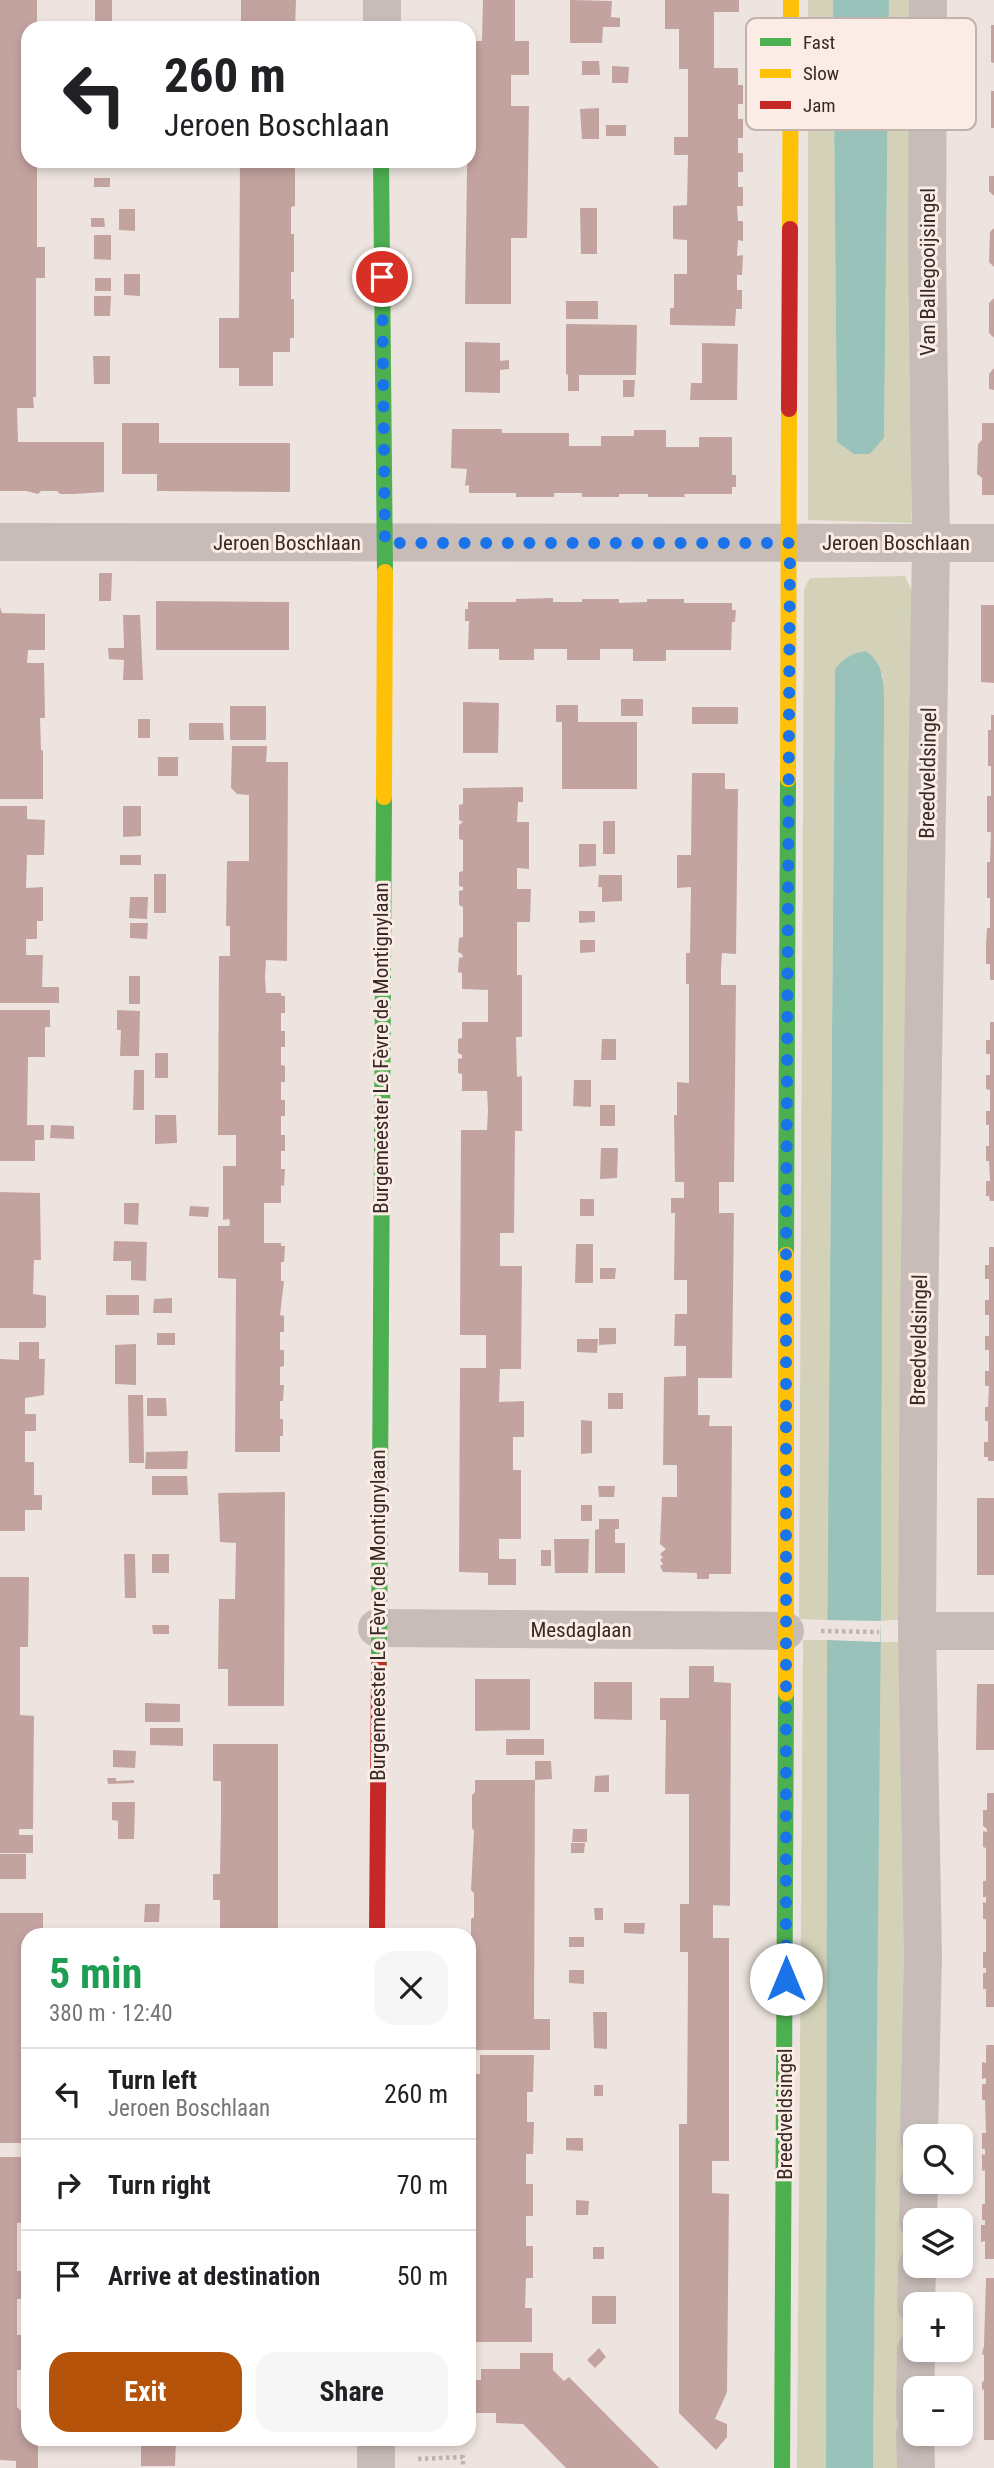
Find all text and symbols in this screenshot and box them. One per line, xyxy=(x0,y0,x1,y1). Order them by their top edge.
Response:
legend xyxy=(746,18,976,130)
text: Fast xyxy=(803,31,835,54)
text: 260 m xyxy=(164,47,286,104)
icon: left xyxy=(49,49,140,140)
text: Slow xyxy=(803,62,839,85)
text: Jam xyxy=(803,94,836,117)
text: Jeroen Boschlaan xyxy=(164,106,390,144)
street label: Van Ballegooijsingel xyxy=(916,188,940,356)
pin xyxy=(352,247,412,307)
icon: arrive xyxy=(363,258,401,296)
street label: Jeroen Boschlaan xyxy=(213,531,361,555)
street label: Jeroen Boschlaan xyxy=(822,531,970,555)
street label: Breedveldsingel xyxy=(915,707,941,839)
street label: Burgemeester Le Fèvre de Montignylaan xyxy=(369,882,393,1214)
street label: Breedveldsingel xyxy=(906,1274,932,1406)
street label: Burgemeester Le Fèvre de Montignylaan xyxy=(366,1449,390,1781)
street label: Mesdaglaan xyxy=(530,1618,632,1642)
position arrow xyxy=(749,1942,823,2016)
text: 5 min xyxy=(49,1949,142,1998)
button: close xyxy=(374,1951,448,2025)
text: 380 m · 12:40 xyxy=(49,2000,173,2027)
street label: Breedveldsingel xyxy=(773,2048,797,2180)
text: Turn left xyxy=(108,2065,197,2095)
icon: left xyxy=(49,2075,87,2113)
text: 260 m xyxy=(384,2079,448,2109)
text: Jeroen Boschlaan xyxy=(108,2095,270,2122)
map controls xyxy=(903,2124,973,2446)
button: search xyxy=(903,2124,973,2194)
icon: right xyxy=(49,2166,87,2204)
text: Turn right xyxy=(108,2170,210,2200)
text: 70 m xyxy=(397,2170,448,2200)
button: layers xyxy=(903,2208,973,2278)
icon: arrive xyxy=(49,2257,87,2295)
text: Arrive at destination xyxy=(108,2261,320,2291)
text: 50 m xyxy=(397,2261,448,2291)
button: + xyxy=(903,2292,973,2362)
button: Exit xyxy=(49,2352,242,2432)
button: Share xyxy=(256,2352,448,2432)
button: − xyxy=(903,2376,973,2446)

